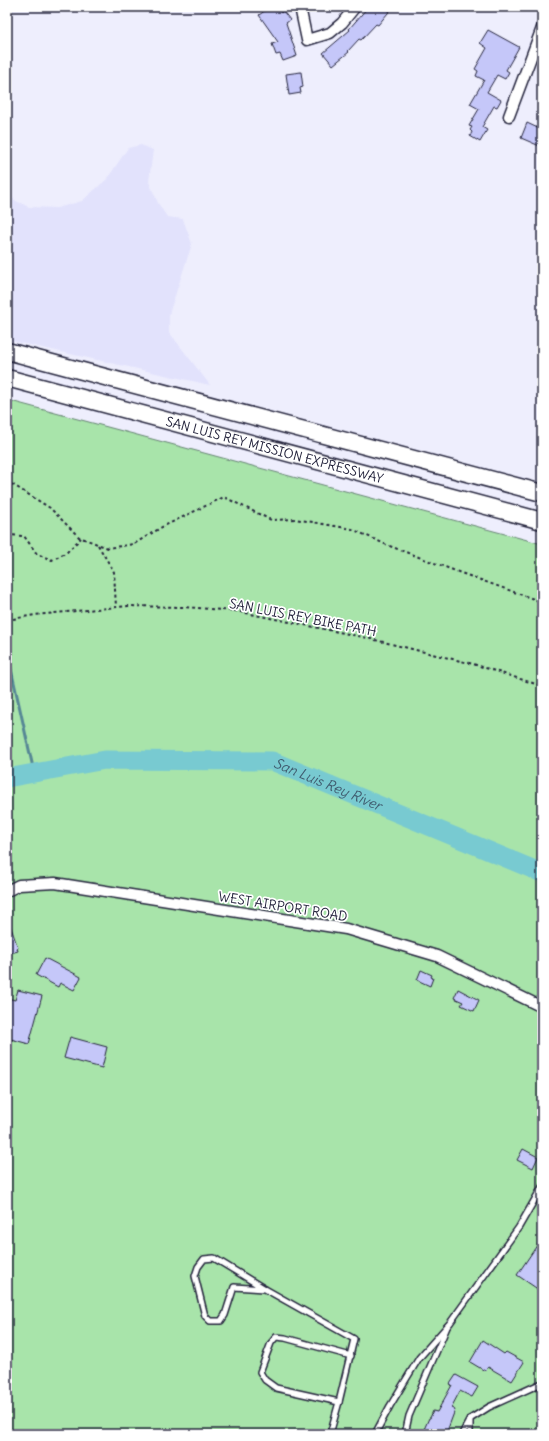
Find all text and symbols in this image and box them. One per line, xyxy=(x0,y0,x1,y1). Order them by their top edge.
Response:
street label: SAN LUIS REY MISSION EXPRESSWAY xyxy=(164,413,385,487)
street label: SAN LUIS REY BIKE PATH xyxy=(228,595,378,640)
water label: San Luis Rey River xyxy=(271,754,387,815)
street label: WEST AIRPORT ROAD xyxy=(217,888,349,925)

